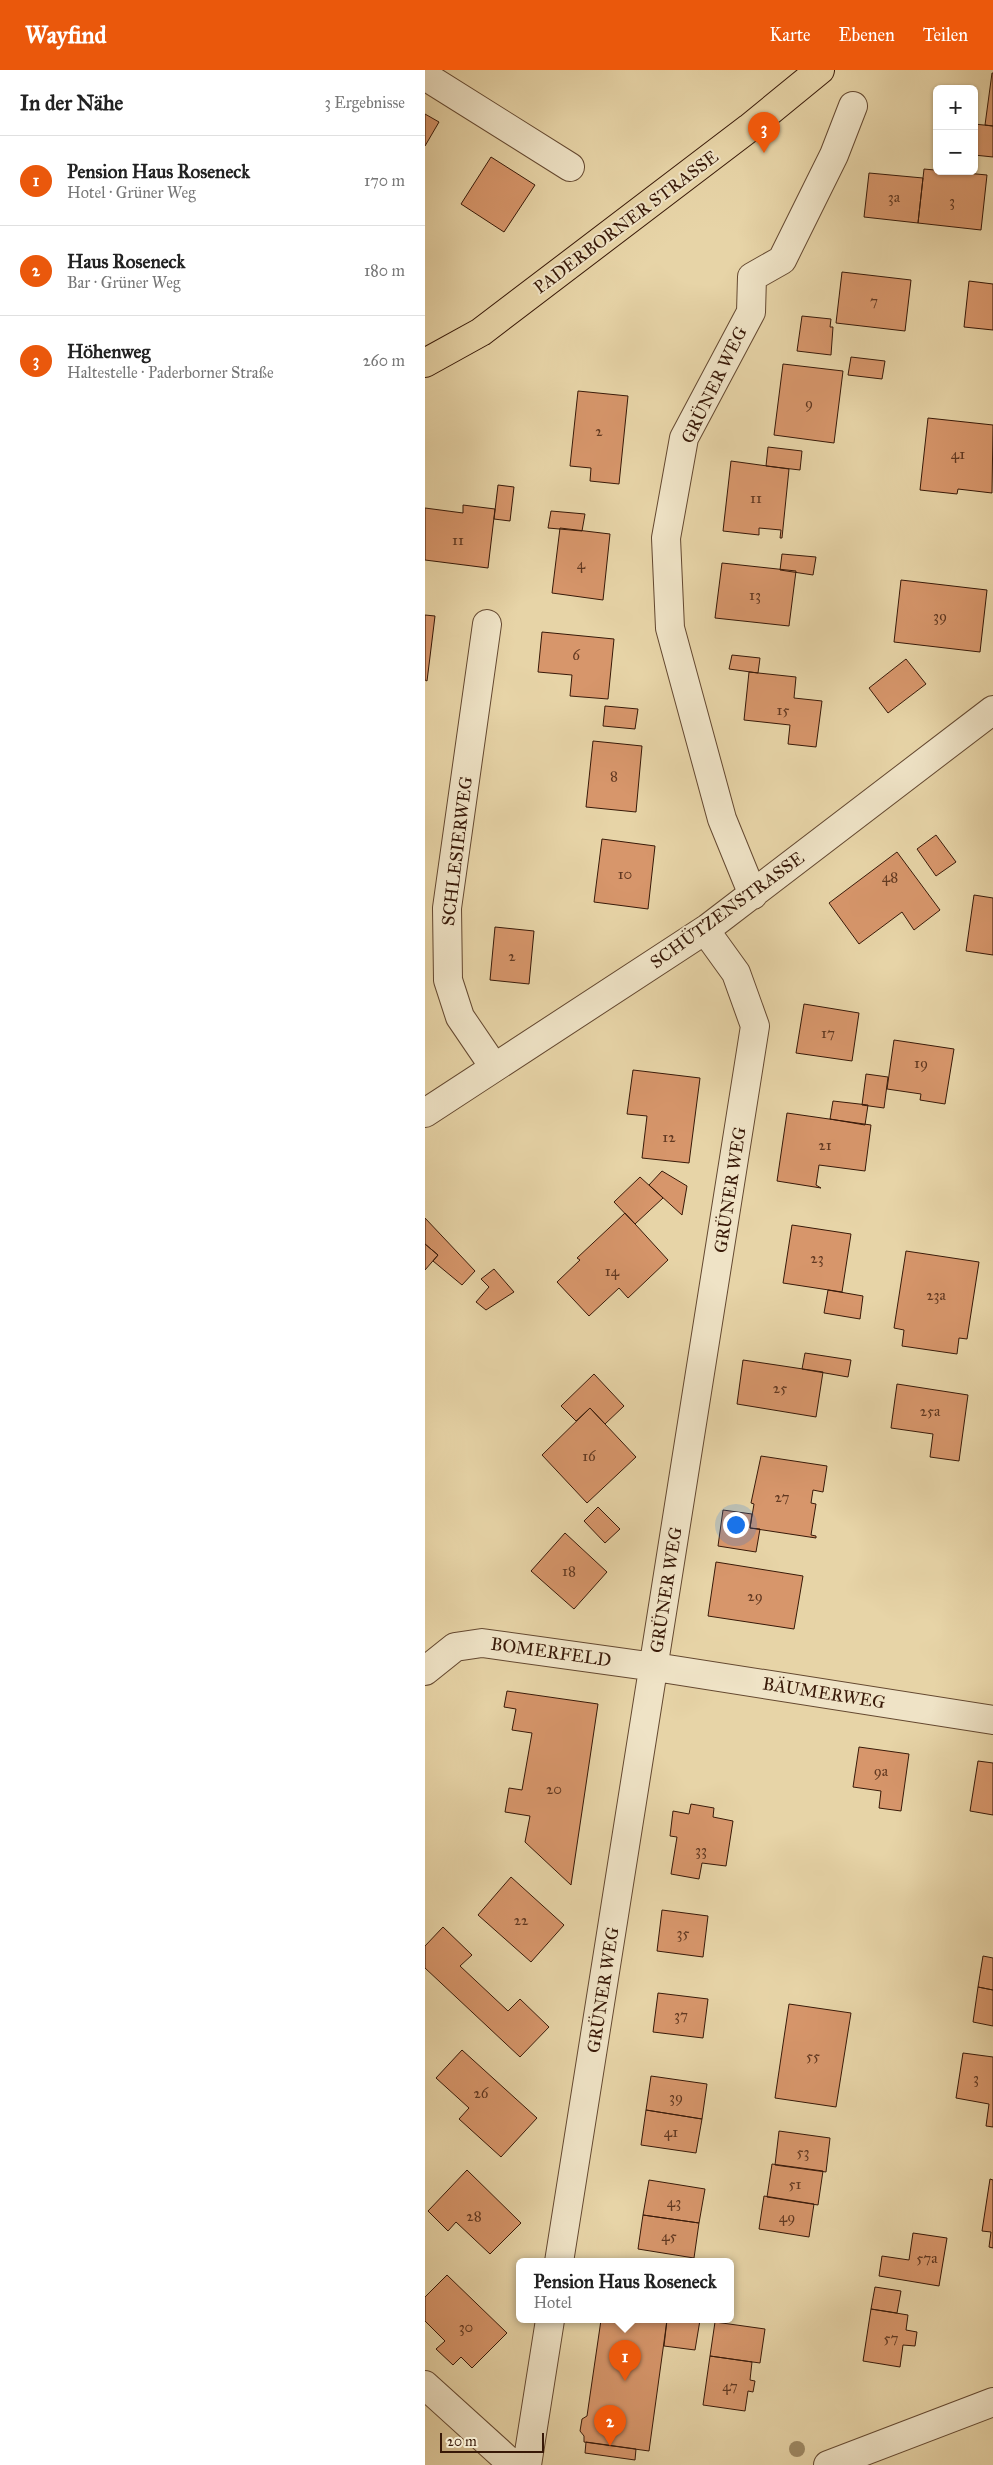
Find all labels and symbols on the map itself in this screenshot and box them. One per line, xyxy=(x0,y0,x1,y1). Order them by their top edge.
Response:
pin: 3 xyxy=(748,112,780,153)
street label: PADERBORNER STRASSE xyxy=(529,145,723,299)
house number: 3a xyxy=(888,188,901,206)
house number: 3 xyxy=(949,192,955,210)
house number: 7 xyxy=(870,292,878,310)
street label: GRÜNER WEG xyxy=(675,323,752,447)
house number: 9 xyxy=(805,394,813,412)
house number: 2 xyxy=(595,422,603,440)
house number: 41 xyxy=(951,445,965,463)
house number: 11 xyxy=(750,489,762,507)
house number: 11 xyxy=(452,531,464,549)
house number: 4 xyxy=(577,555,586,573)
house number: 13 xyxy=(749,586,761,604)
house number: 39 xyxy=(933,607,947,625)
house number: 6 xyxy=(572,646,581,664)
house number: 15 xyxy=(777,701,789,719)
house number: 8 xyxy=(610,767,618,785)
street label: SCHLESIERWEG xyxy=(437,775,477,927)
street label: SCHÜTZENSTRASSE xyxy=(645,846,808,973)
house number: 10 xyxy=(618,865,632,883)
house number: 48 xyxy=(882,868,898,886)
house number: 2 xyxy=(508,947,516,965)
house number: 17 xyxy=(821,1024,835,1042)
house number: 19 xyxy=(914,1054,928,1072)
street label: GRÜNER WEG xyxy=(708,1125,751,1255)
house number: 12 xyxy=(662,1128,676,1146)
house number: 21 xyxy=(818,1136,832,1154)
house number: 23 xyxy=(810,1249,824,1267)
house number: 14 xyxy=(605,1262,620,1280)
house number: 23a xyxy=(926,1286,947,1304)
house number: 25 xyxy=(773,1379,787,1397)
house number: 25a xyxy=(920,1402,941,1420)
house number: 16 xyxy=(582,1447,597,1465)
house number: 27 xyxy=(775,1488,790,1506)
your location xyxy=(723,1512,749,1538)
street label: GRÜNER WEG xyxy=(644,1525,687,1655)
house number: 18 xyxy=(562,1562,576,1580)
house number: 29 xyxy=(747,1587,763,1605)
street label: BOMERFELD xyxy=(489,1633,613,1671)
street label: BÄUMERWEG xyxy=(761,1672,887,1714)
house number: 9a xyxy=(874,1762,889,1780)
house number: 20 xyxy=(546,1780,562,1798)
house number: 33 xyxy=(695,1841,707,1859)
house number: 22 xyxy=(514,1911,529,1929)
house number: 35 xyxy=(677,1924,690,1942)
street label: GRÜNER WEG xyxy=(581,1925,624,2055)
house number: 37 xyxy=(674,2006,688,2024)
house number: 55 xyxy=(806,2047,820,2065)
house number: 3 xyxy=(973,2069,979,2087)
house number: 26 xyxy=(473,2084,490,2102)
house number: 39 xyxy=(669,2088,683,2106)
house number: 41 xyxy=(664,2123,678,2141)
house number: 53 xyxy=(797,2143,809,2161)
house number: 51 xyxy=(789,2175,802,2193)
house number: 43 xyxy=(667,2193,681,2211)
house number: 28 xyxy=(466,2207,482,2225)
house number: 49 xyxy=(779,2208,795,2226)
house number: 45 xyxy=(661,2227,677,2245)
house number: 57a xyxy=(916,2249,938,2267)
house number: 30 xyxy=(459,2318,473,2336)
house number: 57 xyxy=(884,2329,898,2347)
pin: 1 xyxy=(609,2340,641,2381)
house number: 47 xyxy=(722,2377,738,2395)
pin: 2 xyxy=(594,2405,626,2446)
scale bar xyxy=(440,2430,544,2453)

